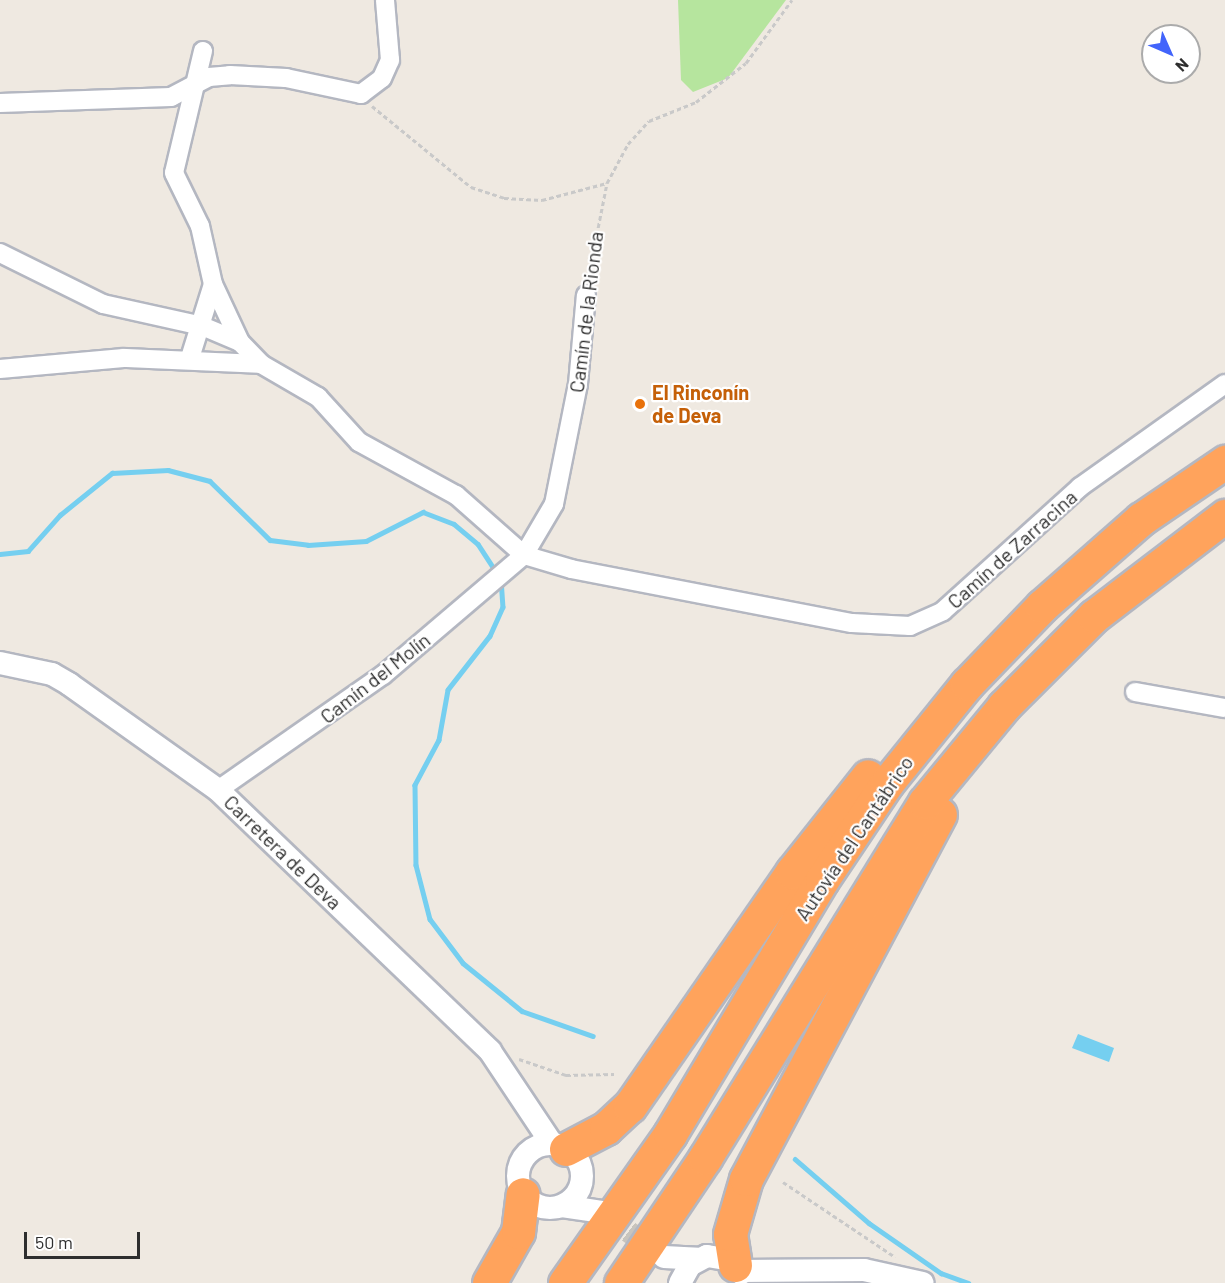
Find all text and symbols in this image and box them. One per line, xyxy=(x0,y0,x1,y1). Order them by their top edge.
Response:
north arrow xyxy=(1141,24,1201,84)
text: N xyxy=(1172,55,1193,76)
street label: Camín de la Rionda xyxy=(564,230,608,394)
place label: El Rinconín de Deva xyxy=(652,380,749,427)
marker: El Rinconín de Deva xyxy=(633,397,647,411)
street label: Camín de Zarracina xyxy=(942,485,1082,613)
street label: Camín del Molín xyxy=(315,628,435,728)
street label: Autovía del Cantábrico xyxy=(790,751,918,925)
street label: Carretera de Deva xyxy=(219,790,347,914)
scale bar xyxy=(27,1220,142,1258)
text: 50 m xyxy=(35,1231,73,1253)

